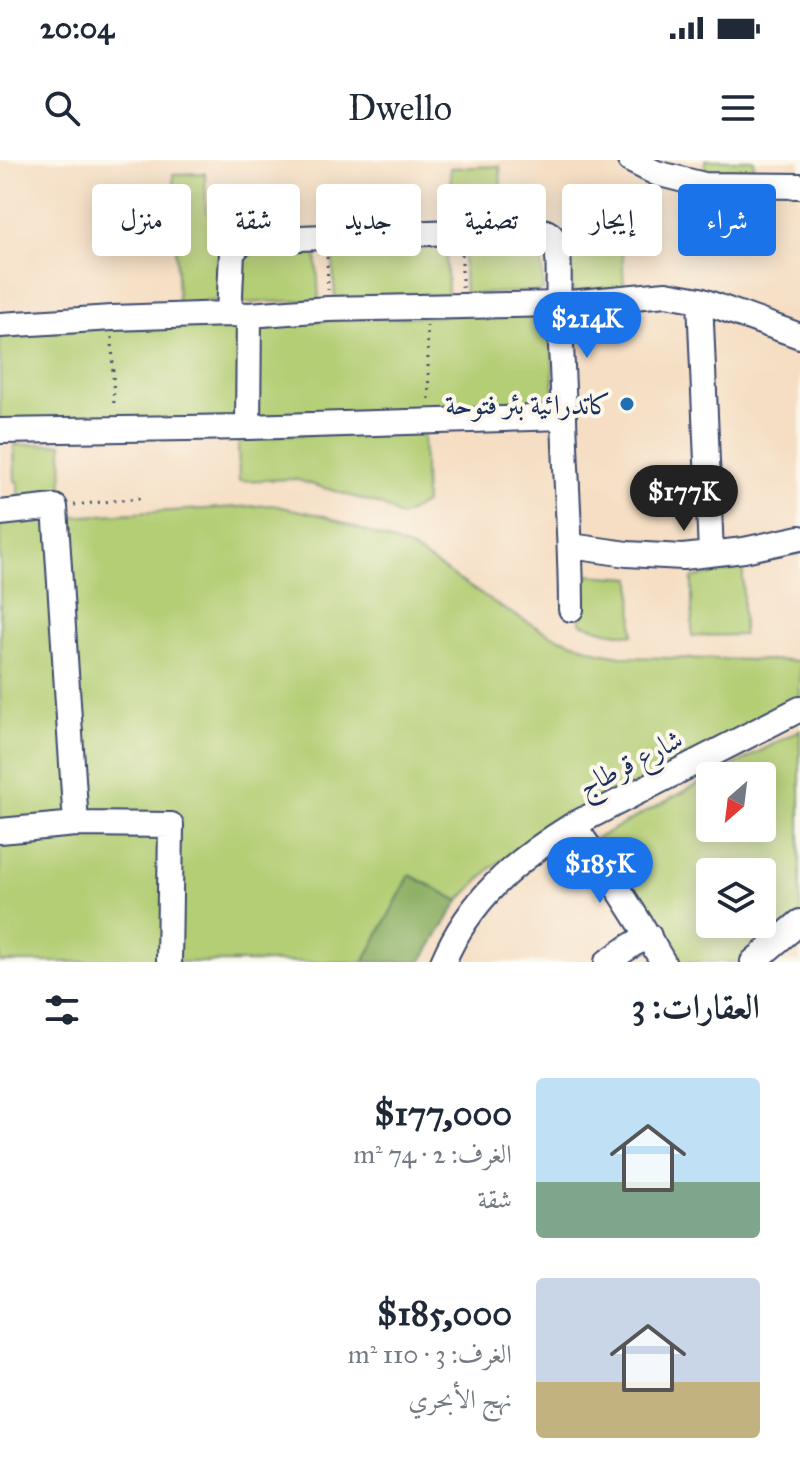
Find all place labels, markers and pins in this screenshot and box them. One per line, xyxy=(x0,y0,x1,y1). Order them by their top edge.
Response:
pin: $214K xyxy=(531,292,643,360)
place label: كاتدرائية بئر فتوحة xyxy=(445,387,611,422)
marker: كاتدرائية بئر فتوحة xyxy=(618,395,636,413)
pin: $177K xyxy=(628,465,740,533)
pin: $185K xyxy=(544,837,656,905)

